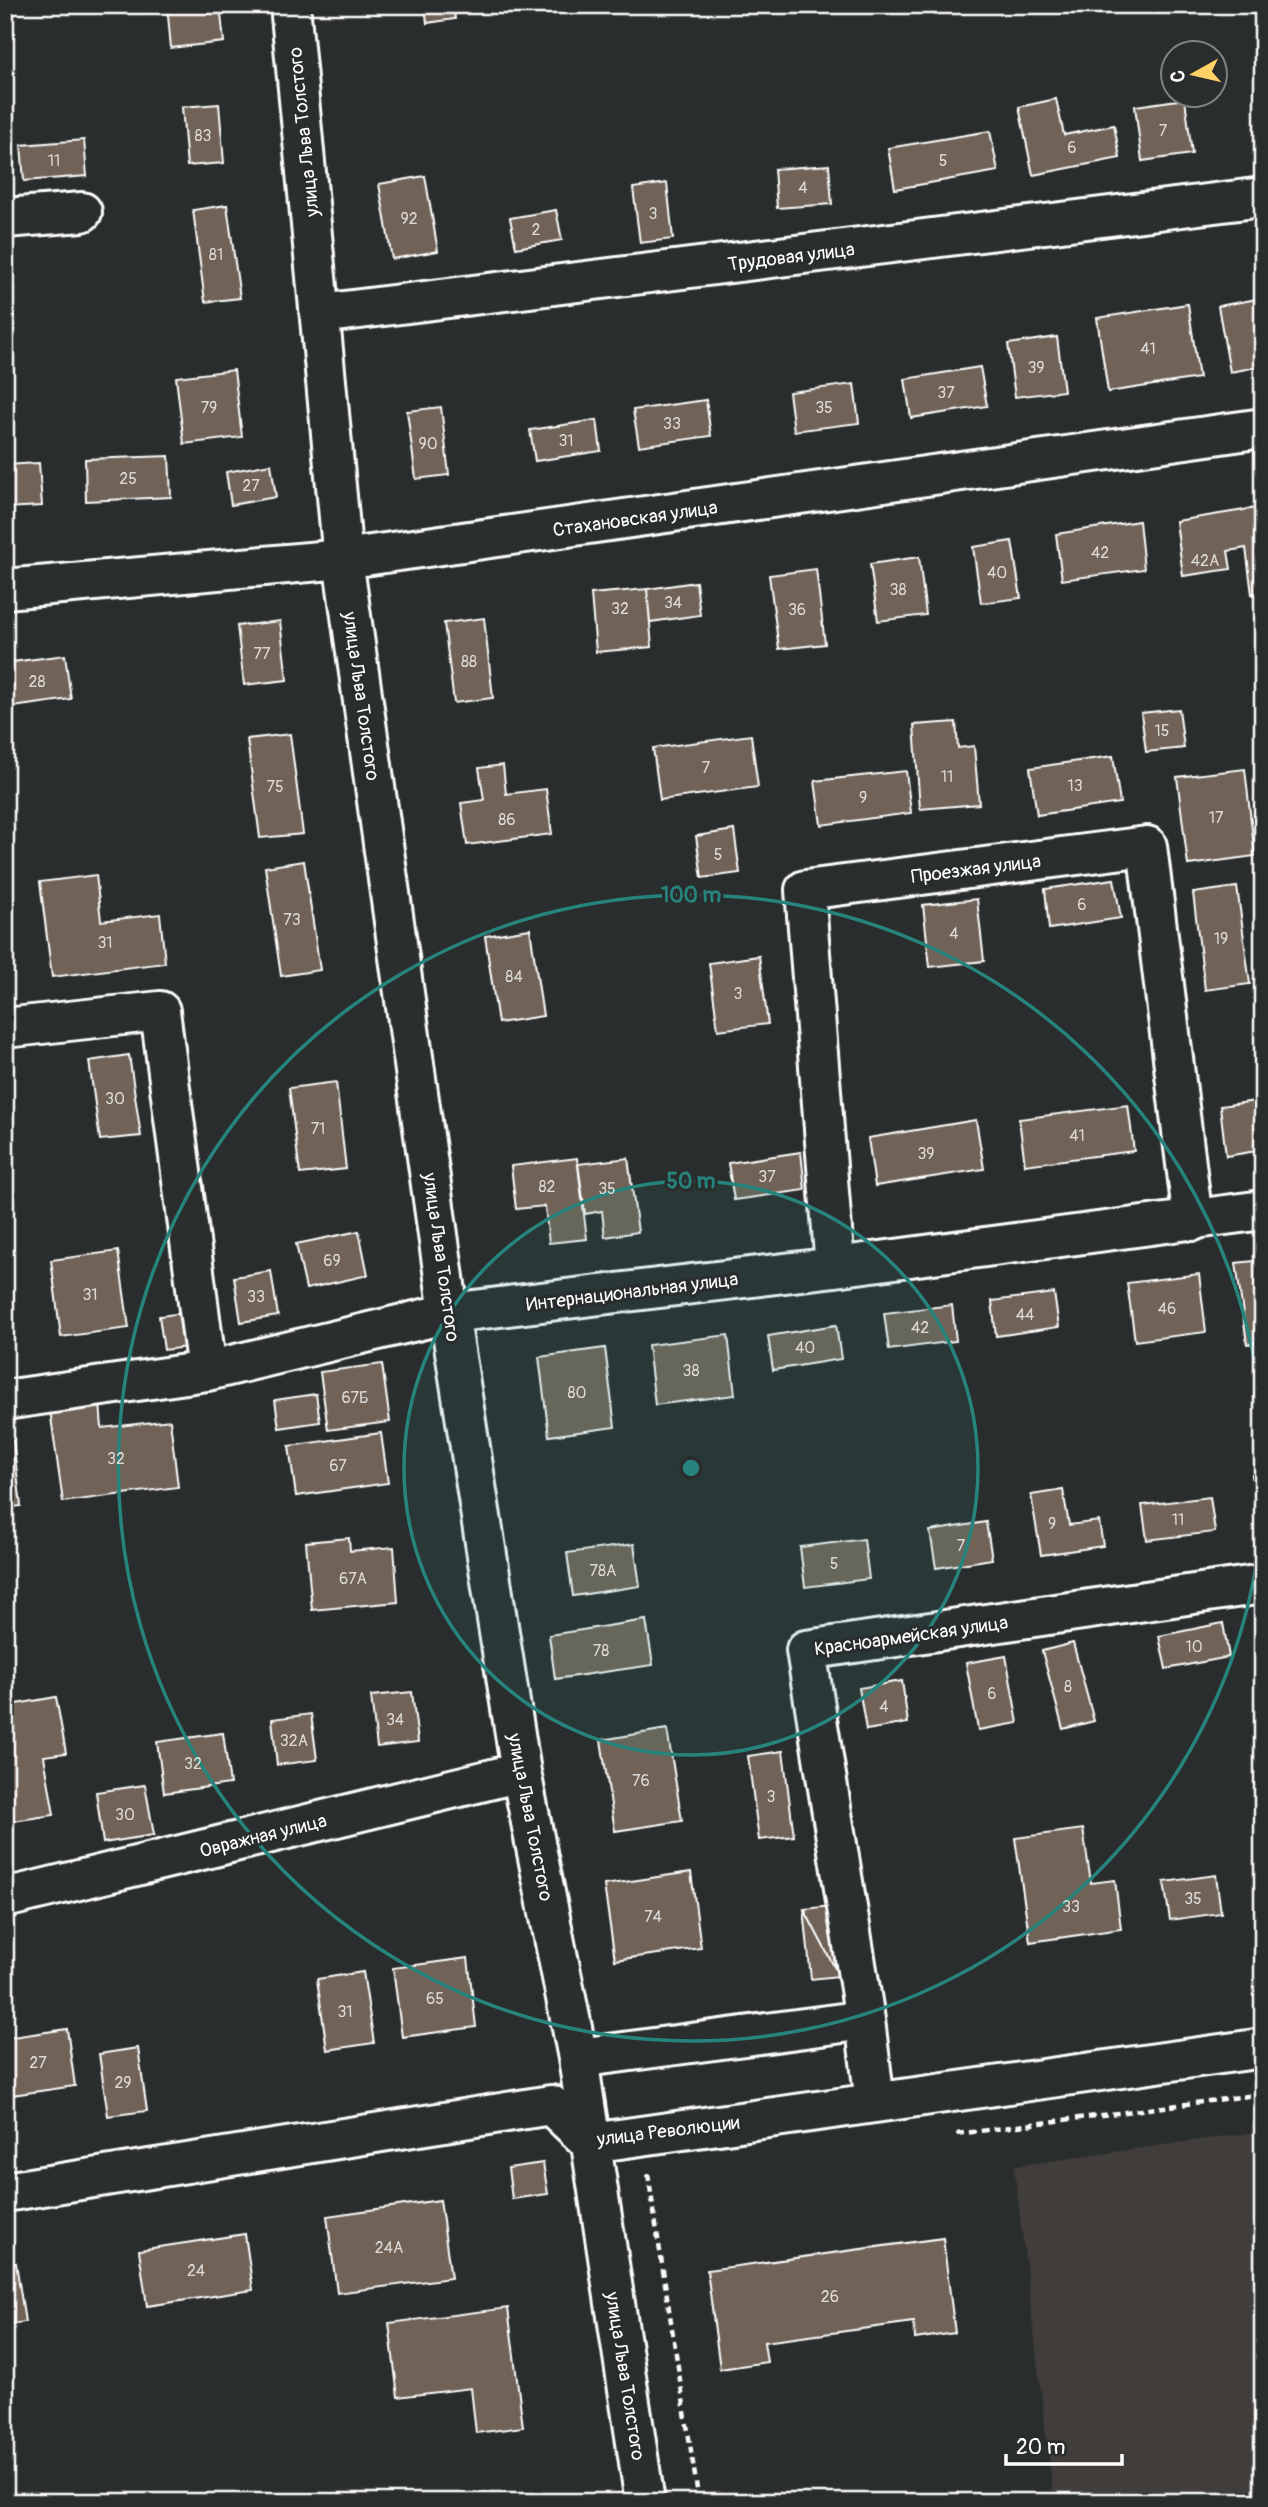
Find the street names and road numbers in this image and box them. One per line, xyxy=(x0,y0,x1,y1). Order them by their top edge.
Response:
street label: улица Льва Толстого xyxy=(283,46,325,219)
street label: Трудовая улица xyxy=(726,237,856,277)
street label: Стахановская улица xyxy=(551,496,719,542)
street label: улица Льва Толстого xyxy=(337,609,385,782)
street label: Проезжая улица xyxy=(910,849,1042,889)
street label: улица Льва Толстого xyxy=(417,1170,465,1343)
street label: Интернациональная улица xyxy=(525,1267,740,1317)
street label: Красноармейская улица xyxy=(813,1610,1010,1661)
street label: улица Льва Толстого xyxy=(502,1730,558,1903)
street label: Овражная улица xyxy=(197,1809,329,1863)
street label: улица Революции xyxy=(594,2110,741,2152)
street label: улица Льва Толстого xyxy=(600,2289,650,2462)

